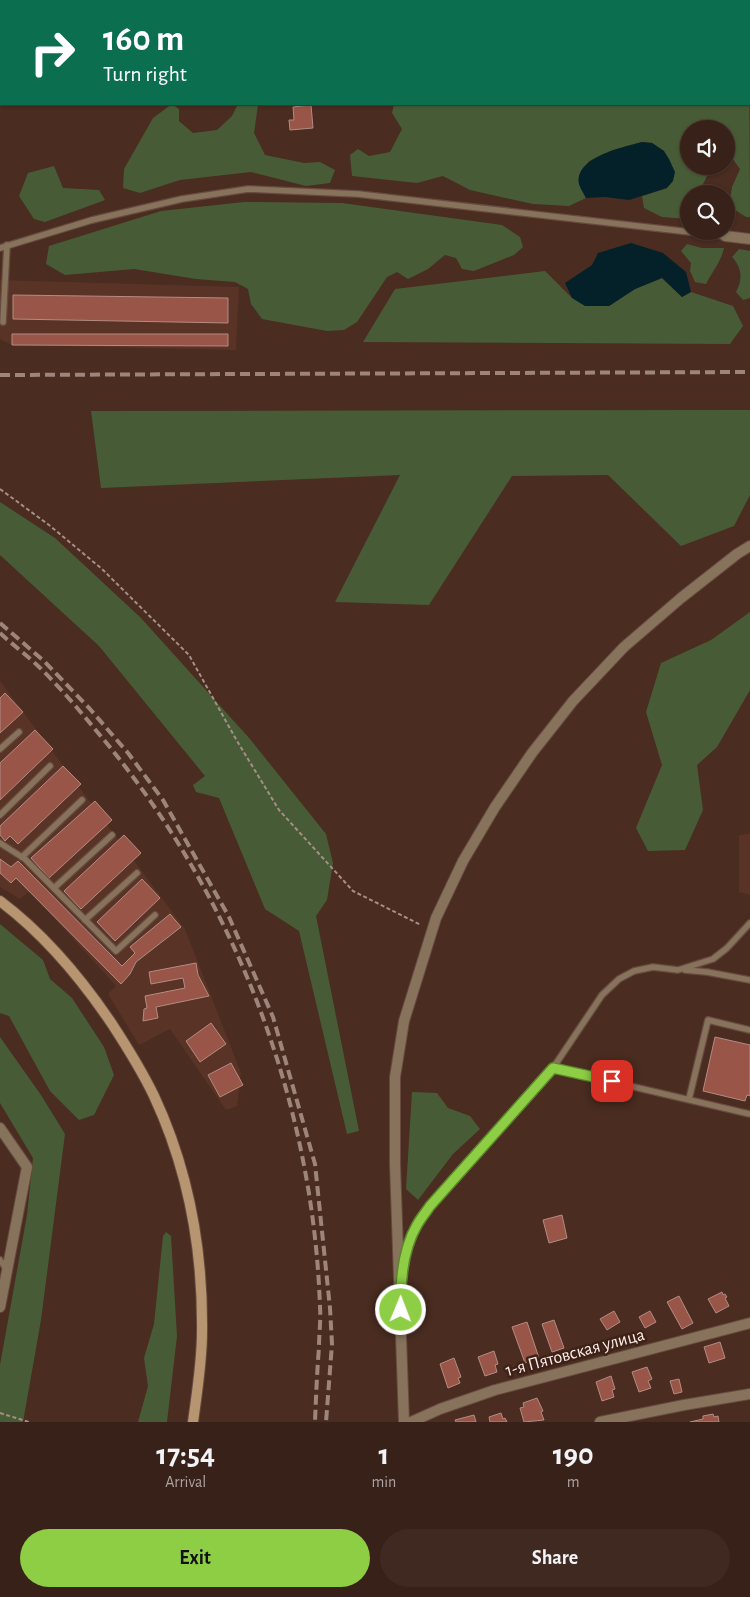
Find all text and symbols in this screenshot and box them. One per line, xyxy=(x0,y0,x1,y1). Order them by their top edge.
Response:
icon: right xyxy=(20,20,85,85)
text: 160 m xyxy=(103,22,184,57)
text: Turn right xyxy=(103,63,187,85)
map controls xyxy=(680,120,735,240)
button: sound xyxy=(680,120,735,175)
button: search xyxy=(680,185,735,240)
pin xyxy=(591,1060,633,1102)
icon: arrive xyxy=(598,1067,626,1095)
position arrow xyxy=(374,1283,426,1335)
street label: 1-я Пятовская улица xyxy=(504,1326,647,1380)
text: 17:54 xyxy=(156,1440,215,1470)
text: 1 xyxy=(378,1440,389,1470)
text: 190 xyxy=(553,1440,594,1470)
text: Arrival xyxy=(165,1474,206,1490)
text: min xyxy=(371,1474,396,1490)
text: m xyxy=(567,1474,580,1490)
button: Exit xyxy=(20,1529,370,1587)
button: Share xyxy=(380,1529,730,1587)

